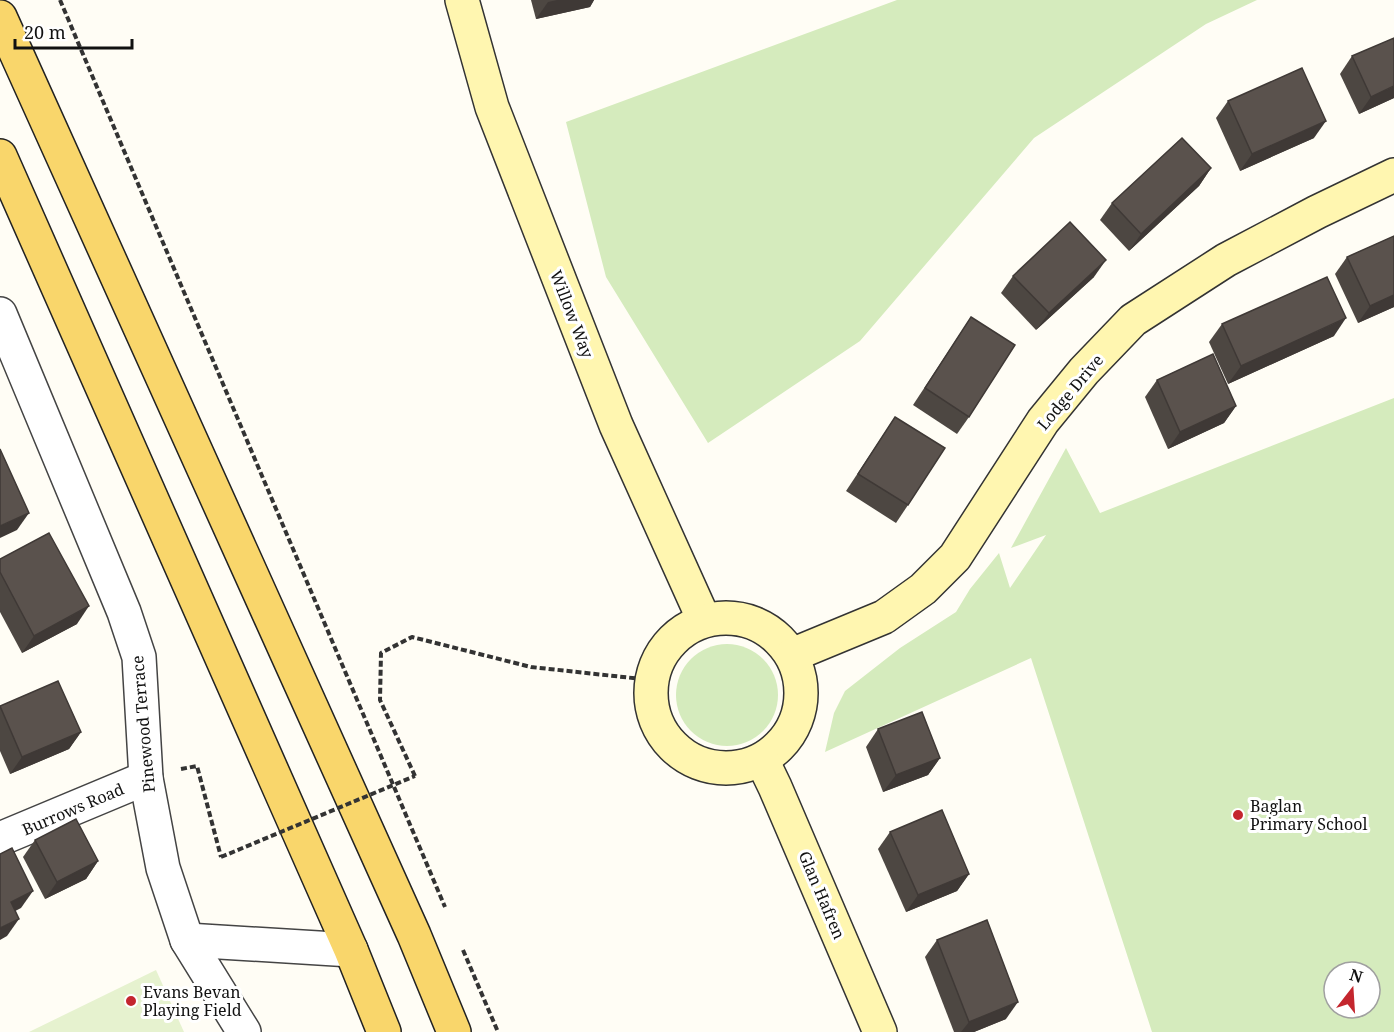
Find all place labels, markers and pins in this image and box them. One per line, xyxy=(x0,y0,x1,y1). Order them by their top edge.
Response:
place label: Baglan Primary School xyxy=(1250,795,1367,835)
marker: Baglan Primary School xyxy=(1231,808,1245,822)
place label: Evans Bevan Playing Field xyxy=(143,981,242,1021)
marker: Evans Bevan Playing Field xyxy=(124,994,138,1008)

